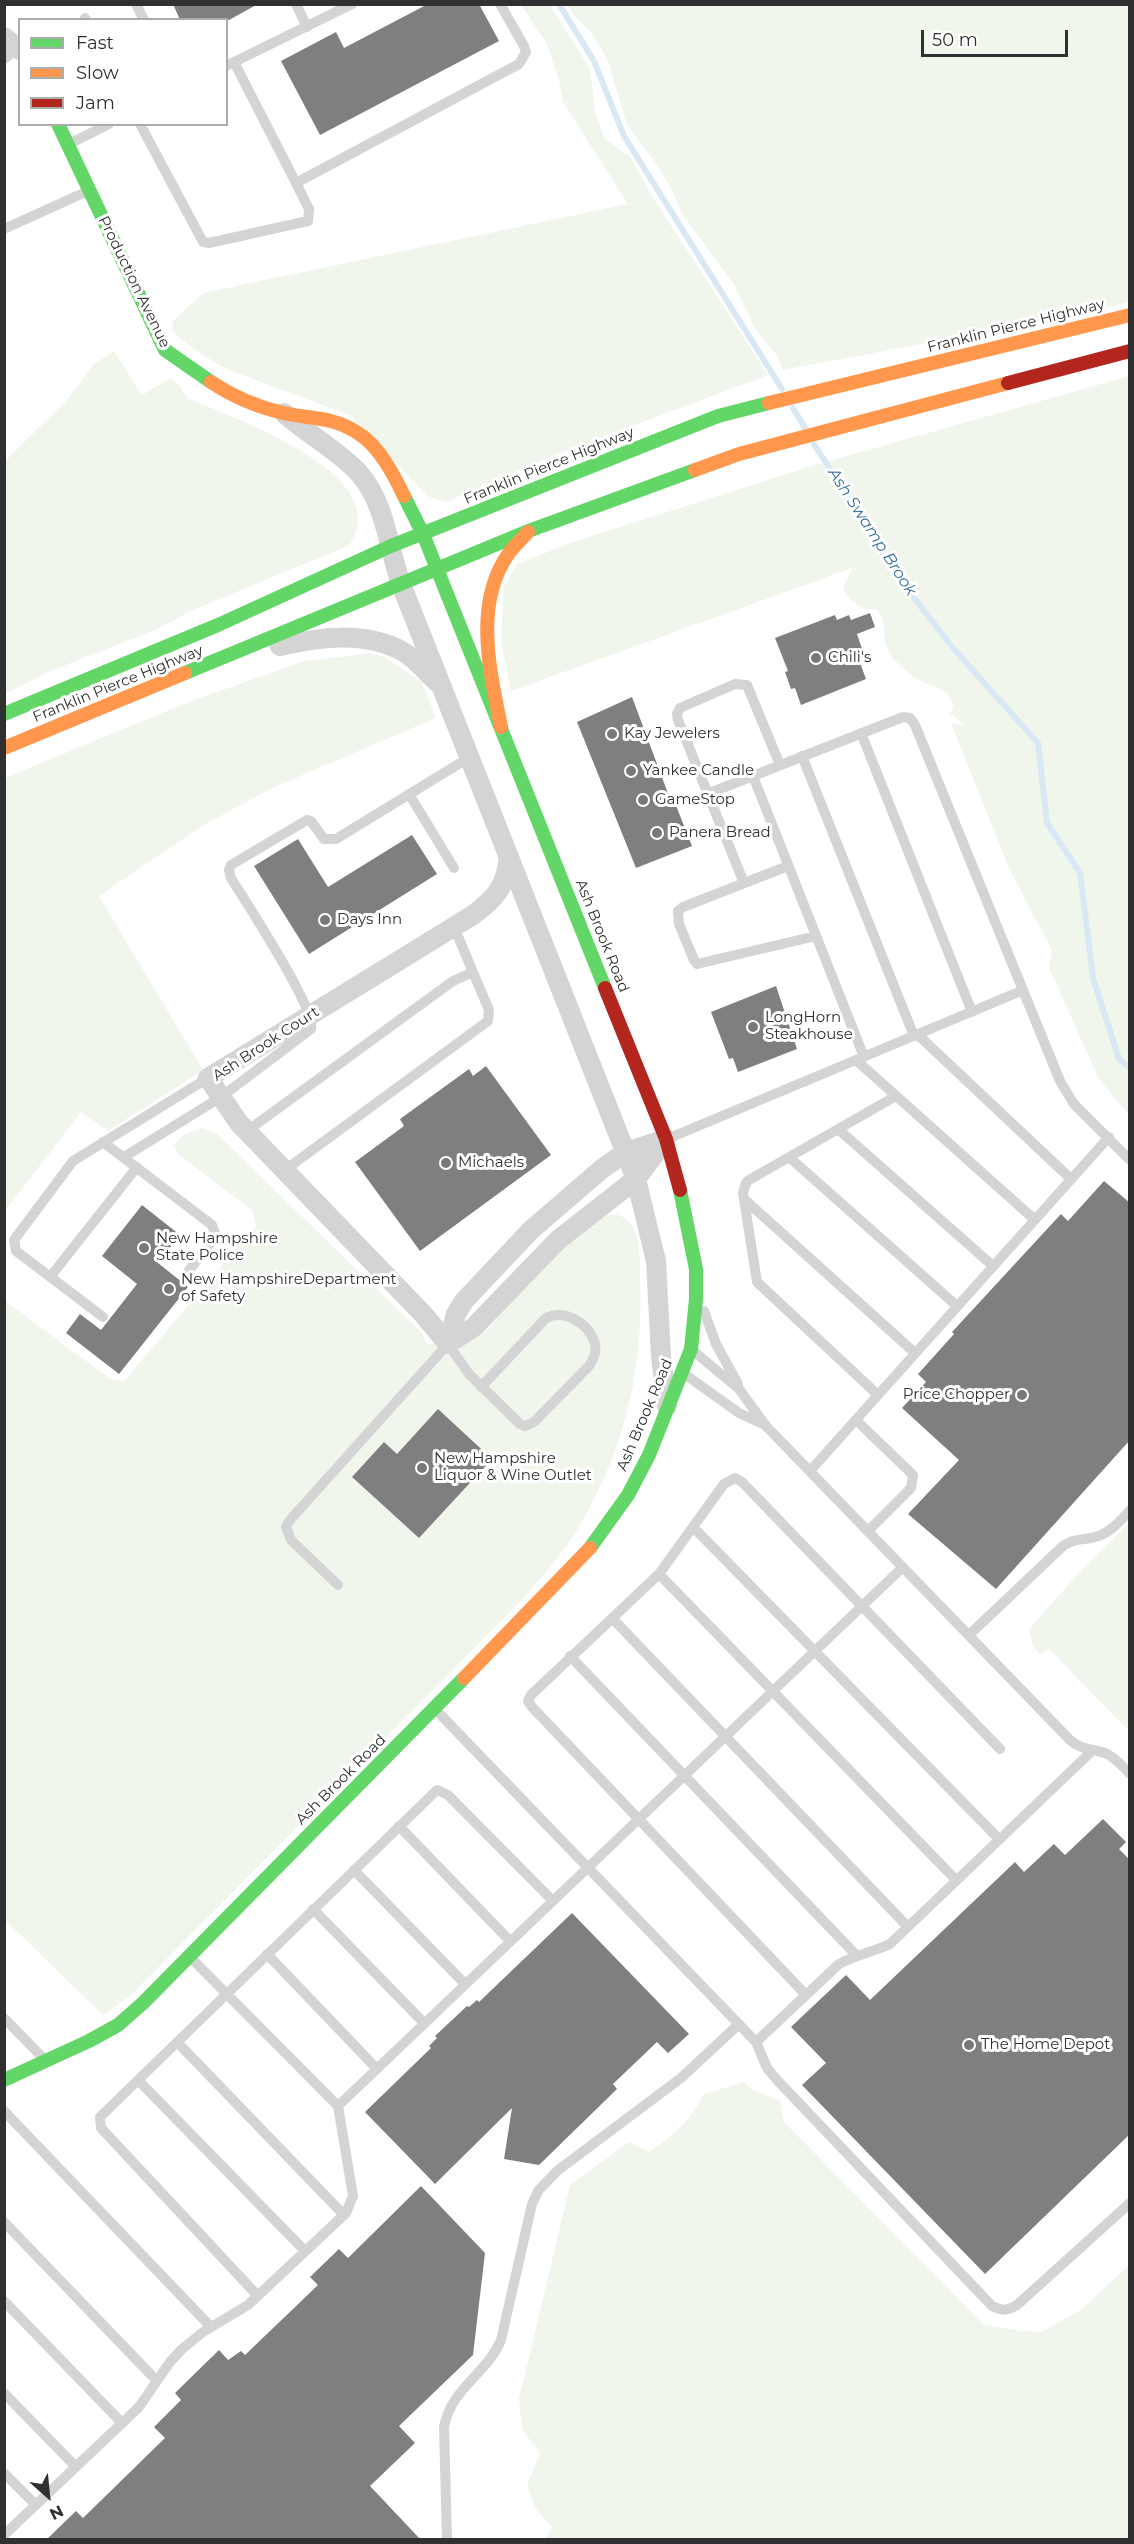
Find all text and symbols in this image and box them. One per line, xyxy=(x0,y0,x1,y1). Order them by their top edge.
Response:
legend xyxy=(18,18,228,126)
scale bar xyxy=(924,18,1071,56)
text: 50 m xyxy=(932,29,978,51)
text: Fast xyxy=(76,32,114,54)
text: Slow xyxy=(76,62,119,84)
text: Jam xyxy=(76,92,115,114)
street label: Production Avenue xyxy=(94,213,174,351)
street label: Franklin Pierce Highway xyxy=(926,295,1106,357)
street label: Franklin Pierce Highway xyxy=(461,424,637,508)
water label: Ash Swamp Brook xyxy=(824,465,920,599)
street label: Franklin Pierce Highway xyxy=(30,642,206,726)
place label: Chili's xyxy=(828,649,871,667)
marker: Chili's xyxy=(809,651,823,665)
place label: Kay Jewelers xyxy=(624,725,720,743)
marker: Kay Jewelers xyxy=(605,727,619,741)
place label: Yankee Candle xyxy=(643,762,754,780)
marker: Yankee Candle xyxy=(624,764,638,778)
place label: GameStop xyxy=(655,791,735,809)
marker: GameStop xyxy=(636,793,650,807)
place label: Panera Bread xyxy=(669,824,771,842)
marker: Panera Bread xyxy=(650,826,664,840)
street label: Ash Brook Road xyxy=(571,877,633,995)
place label: Days Inn xyxy=(337,911,402,929)
marker: Days Inn xyxy=(318,913,332,927)
street label: Ash Brook Court xyxy=(210,1003,322,1085)
place label: LongHorn Steakhouse xyxy=(765,1009,853,1044)
marker: LongHorn Steakhouse xyxy=(746,1020,760,1034)
place label: Michaels xyxy=(458,1154,524,1172)
marker: Michaels xyxy=(439,1156,453,1170)
place label: New Hampshire State Police xyxy=(156,1230,278,1265)
marker: New Hampshire State Police xyxy=(137,1241,151,1255)
place label: New HampshireDepartment of Safety xyxy=(181,1271,397,1306)
marker: New HampshireDepartment of Safety xyxy=(162,1282,176,1296)
street label: Ash Brook Road xyxy=(613,1356,677,1474)
place label: Price Chopper xyxy=(903,1386,1010,1404)
marker: Price Chopper xyxy=(1015,1388,1029,1402)
place label: New Hampshire Liquor & Wine Outlet xyxy=(434,1450,592,1485)
marker: New Hampshire Liquor & Wine Outlet xyxy=(415,1461,429,1475)
street label: Ash Brook Road xyxy=(292,1731,390,1829)
place label: The Home Depot xyxy=(981,2036,1110,2054)
marker: The Home Depot xyxy=(962,2038,976,2052)
north arrow xyxy=(18,2466,78,2526)
text: N xyxy=(46,2501,66,2524)

